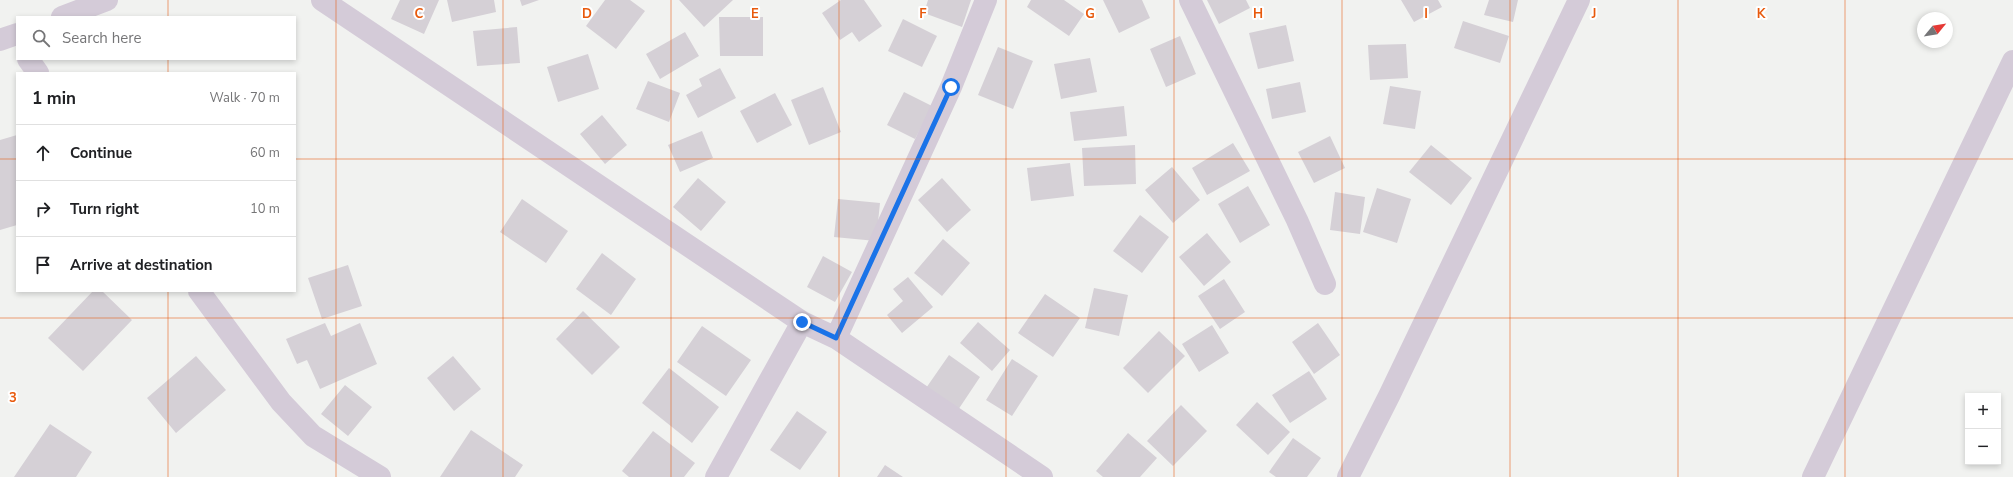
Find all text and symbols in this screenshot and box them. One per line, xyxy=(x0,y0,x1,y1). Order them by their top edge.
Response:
text: C xyxy=(415,5,424,23)
text: D xyxy=(582,5,592,23)
text: E xyxy=(751,5,759,23)
text: F xyxy=(919,5,927,23)
text: G xyxy=(1085,5,1095,23)
text: H xyxy=(1253,5,1263,23)
text: I xyxy=(1424,5,1428,23)
text: J xyxy=(1591,5,1596,23)
text: K xyxy=(1757,5,1766,23)
north arrow xyxy=(1917,12,1953,48)
search box xyxy=(16,16,296,60)
icon: search xyxy=(30,27,52,49)
text: Search here xyxy=(62,28,142,48)
route start xyxy=(942,78,960,96)
text: 1 min xyxy=(32,87,76,110)
text: Walk · 70 m xyxy=(209,89,280,107)
icon: ahead xyxy=(32,142,54,164)
text: Continue xyxy=(70,143,132,163)
text: 60 m xyxy=(250,144,280,162)
icon: right xyxy=(32,198,54,220)
text: Turn right xyxy=(70,199,139,219)
text: 10 m xyxy=(250,200,280,218)
icon: arrive xyxy=(32,254,54,276)
text: Arrive at destination xyxy=(70,255,213,275)
route end xyxy=(793,313,811,331)
text: 3 xyxy=(9,389,17,407)
map controls xyxy=(1965,393,2001,465)
button: + xyxy=(1965,393,2001,429)
button: − xyxy=(1965,429,2001,465)

